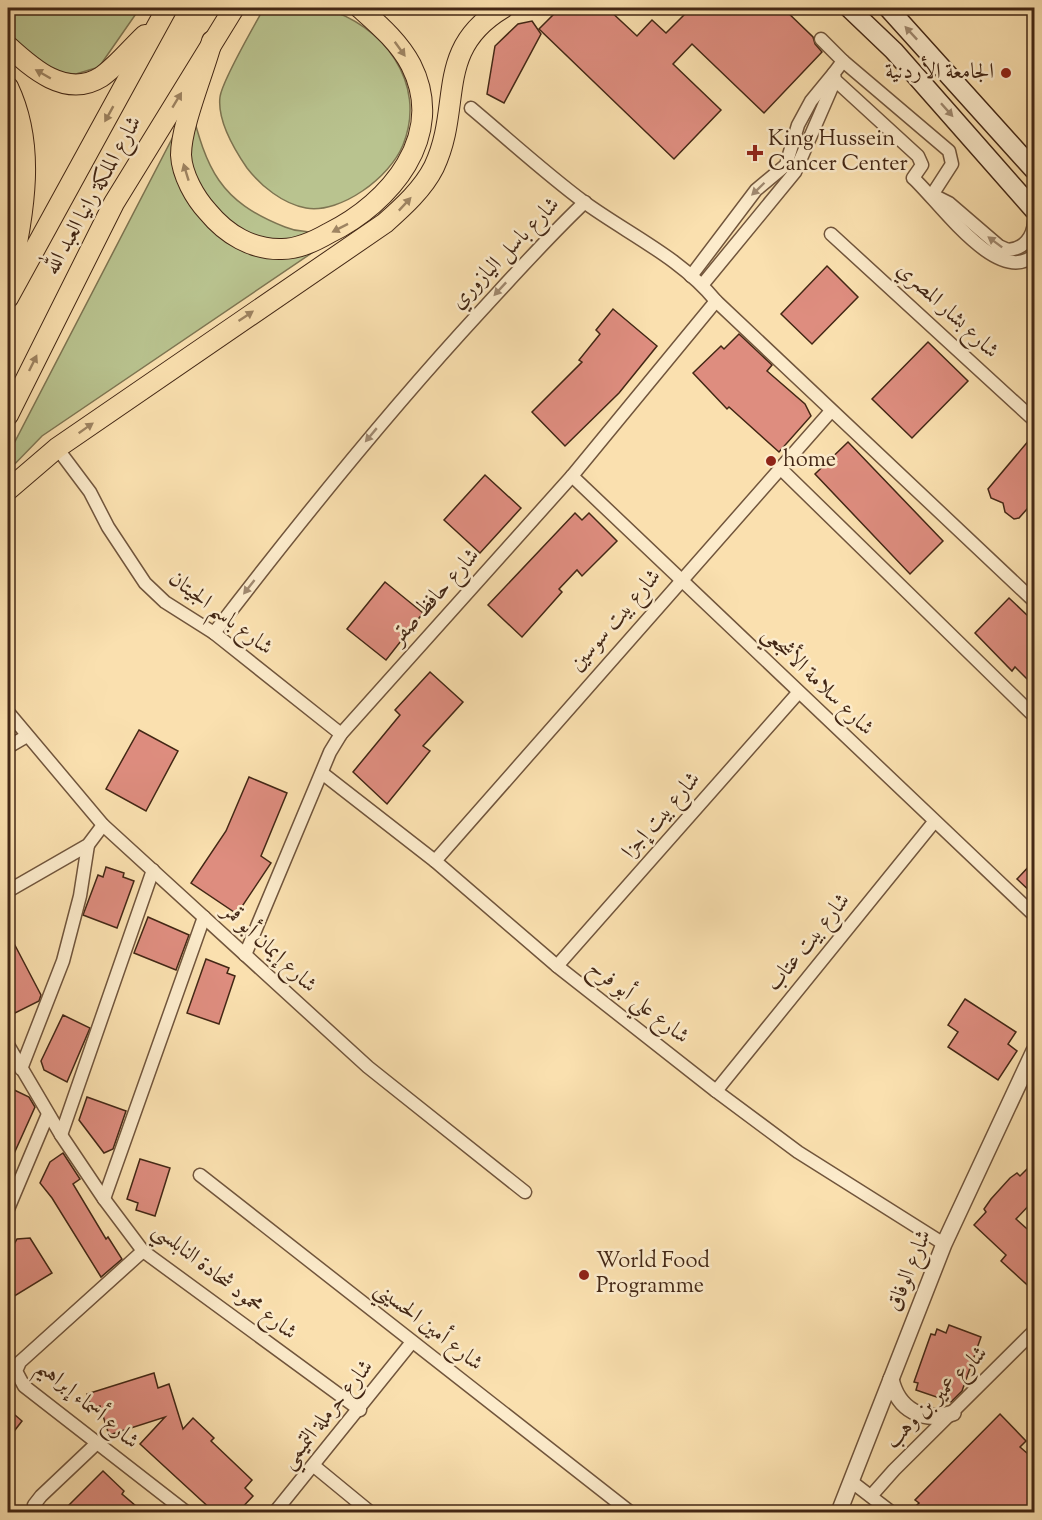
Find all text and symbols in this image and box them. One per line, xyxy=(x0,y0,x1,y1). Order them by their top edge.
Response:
one-way arrow xyxy=(905,26,918,41)
one-way arrow xyxy=(394,41,406,57)
place label: الجامعة الأردنية xyxy=(885,55,994,89)
marker: الجامعة الأردنية xyxy=(999,66,1013,80)
one-way arrow xyxy=(35,69,51,80)
one-way arrow xyxy=(171,92,182,108)
one-way arrow xyxy=(940,103,954,118)
one-way arrow xyxy=(104,106,114,123)
street label: شارع الملكة رانيا العبد الله xyxy=(34,109,151,281)
place label: King Hussein Cancer Center xyxy=(768,124,908,181)
marker: King Hussein Cancer Center xyxy=(746,144,764,162)
one-way arrow xyxy=(181,163,190,181)
one-way arrow xyxy=(751,182,766,196)
street label: شارع باسل اليازوري xyxy=(444,191,568,317)
one-way arrow xyxy=(398,197,412,212)
one-way arrow xyxy=(332,223,349,233)
one-way arrow xyxy=(988,236,1003,248)
street label: شارع بشار المصري xyxy=(889,255,1005,367)
one-way arrow xyxy=(493,282,507,297)
one-way arrow xyxy=(238,311,254,322)
one-way arrow xyxy=(28,354,37,371)
one-way arrow xyxy=(77,422,93,434)
one-way arrow xyxy=(365,427,378,442)
place label: home xyxy=(783,445,836,477)
marker: home xyxy=(764,454,778,468)
street label: شارع حافظ صقر xyxy=(383,542,488,654)
street label: شارع بيت سوسين xyxy=(562,563,670,679)
street label: شارع باسم الجيتان xyxy=(159,564,279,666)
one-way arrow xyxy=(243,580,255,595)
street label: شارع سلامة الأشجعي xyxy=(752,618,882,746)
street label: شارع بيت إجزا xyxy=(615,765,709,867)
street label: شارع بيت عتاب xyxy=(759,887,859,999)
street label: شارع إيمان أبو قمر xyxy=(213,894,325,1001)
street label: شارع علي أبو فرح xyxy=(579,952,697,1055)
street label: شارع محمود شحادة النابلسي xyxy=(143,1215,303,1350)
street label: شارع الوفاق xyxy=(879,1225,941,1317)
place label: World Food Programme xyxy=(596,1246,710,1303)
marker: World Food Programme xyxy=(577,1268,591,1282)
street label: شارع أمين الحسيني xyxy=(365,1273,491,1381)
street label: شارع عمير بن وهب xyxy=(878,1339,996,1457)
street label: شارع أسماء إبراهيم xyxy=(27,1351,147,1460)
street label: شارع حرملة التميمي xyxy=(274,1353,384,1478)

